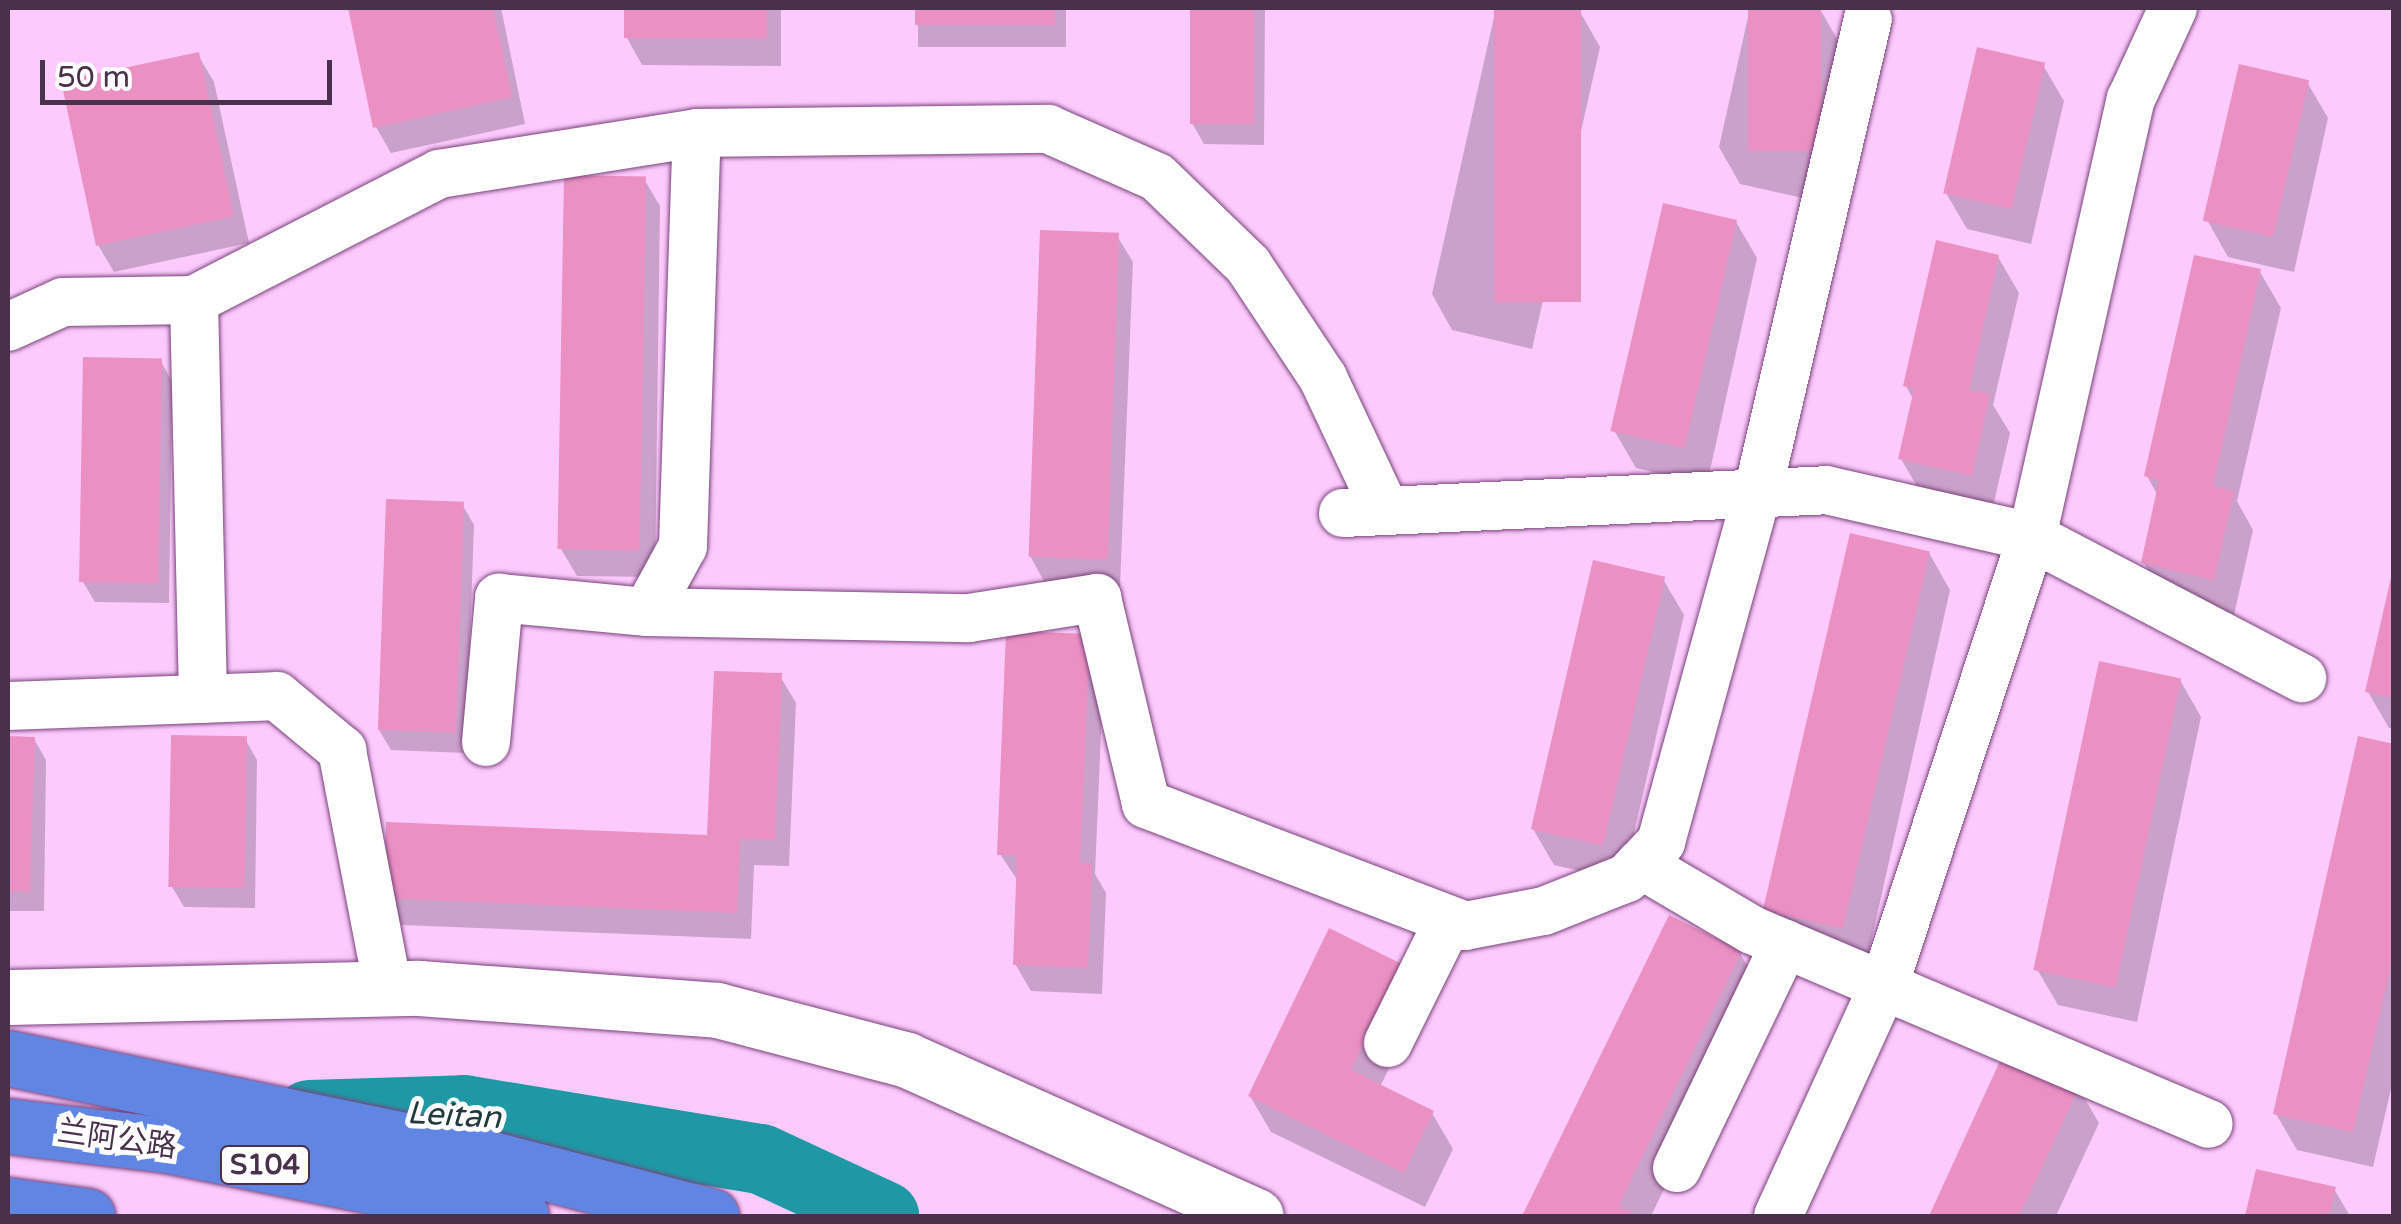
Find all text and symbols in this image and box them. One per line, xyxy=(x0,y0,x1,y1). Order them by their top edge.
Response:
scale bar xyxy=(45,40,338,102)
text: 50 m xyxy=(57,59,130,96)
water label: Leitan xyxy=(406,1094,502,1138)
street label: 兰阿公路 xyxy=(55,1114,179,1166)
road number: S104 xyxy=(220,1142,310,1188)

